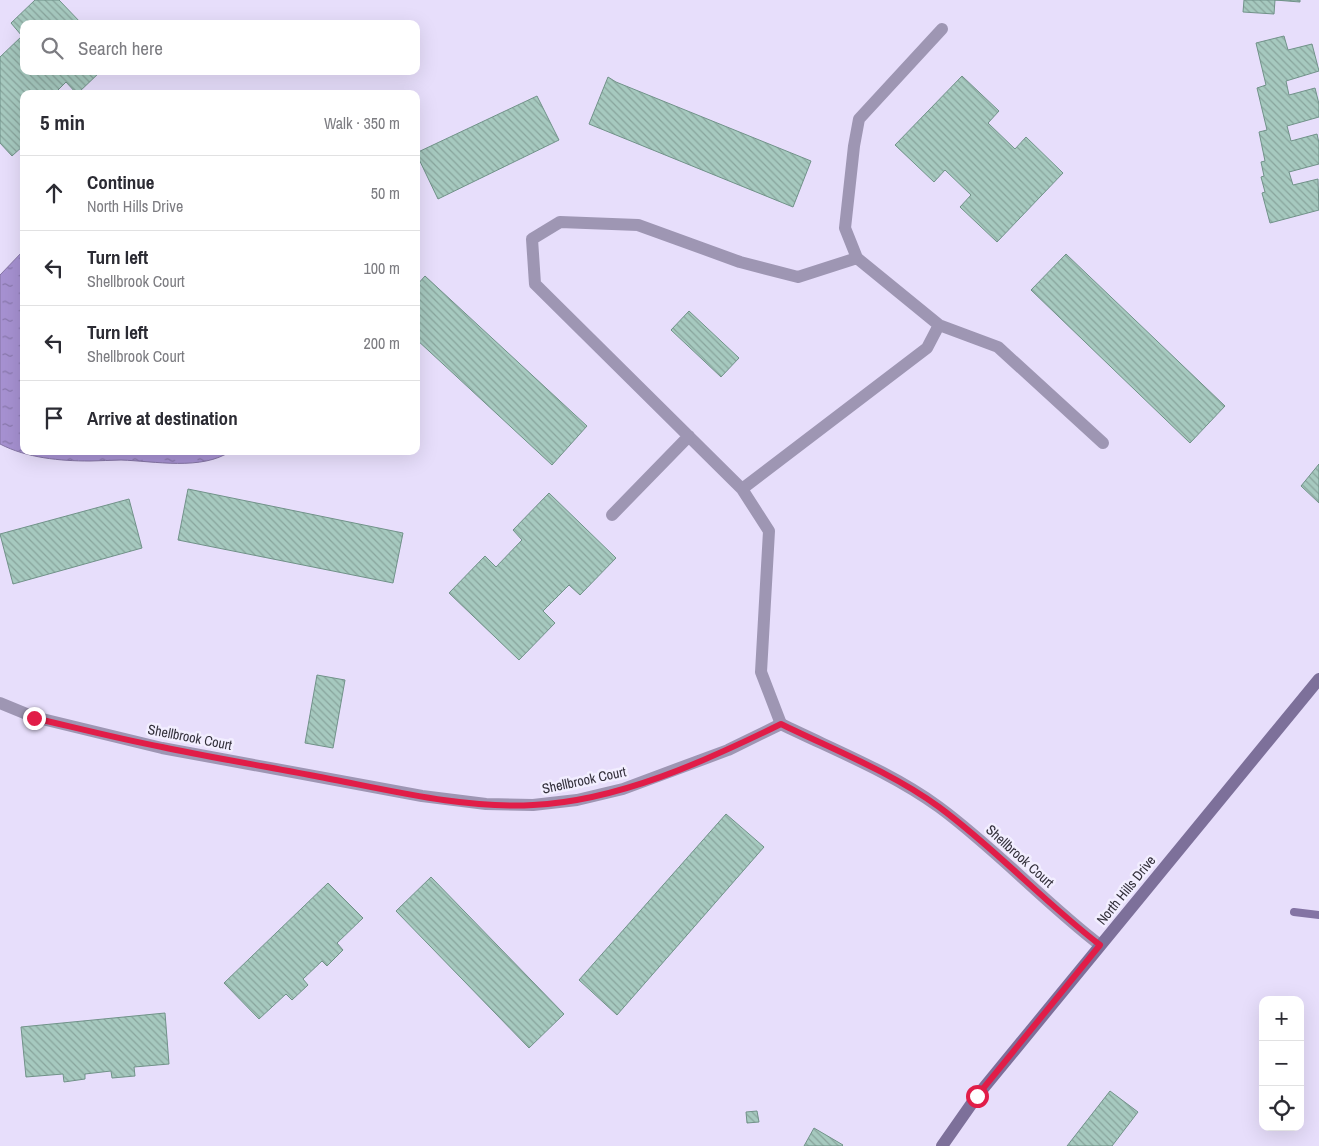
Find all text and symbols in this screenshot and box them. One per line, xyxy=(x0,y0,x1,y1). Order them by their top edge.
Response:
search box xyxy=(20,20,420,75)
icon: search xyxy=(38,34,66,62)
text: Search here xyxy=(78,35,163,61)
text: 5 min xyxy=(40,108,85,137)
text: Walk · 350 m xyxy=(324,112,400,134)
text: Continue xyxy=(87,169,155,195)
icon: ahead xyxy=(40,179,68,207)
text: 50 m xyxy=(371,182,400,204)
text: North Hills Drive xyxy=(87,195,183,217)
text: Turn left xyxy=(87,244,148,270)
icon: left xyxy=(40,254,68,282)
text: 100 m xyxy=(364,257,400,279)
text: Shellbrook Court xyxy=(87,270,185,292)
text: Turn left xyxy=(87,319,148,345)
icon: left xyxy=(40,329,68,357)
text: 200 m xyxy=(364,332,400,354)
text: Shellbrook Court xyxy=(87,345,185,367)
icon: arrive xyxy=(40,404,68,432)
text: Arrive at destination xyxy=(87,405,238,431)
route end xyxy=(23,707,46,730)
street label: Shellbrook Court xyxy=(146,720,234,754)
street label: Shellbrook Court xyxy=(540,762,628,798)
street label: Shellbrook Court xyxy=(982,821,1058,891)
street label: North Hills Drive xyxy=(1093,852,1159,928)
map controls xyxy=(1259,996,1304,1131)
button: + xyxy=(1259,996,1304,1041)
button: − xyxy=(1259,1041,1304,1086)
route start xyxy=(966,1085,989,1108)
button: locate xyxy=(1259,1086,1304,1131)

